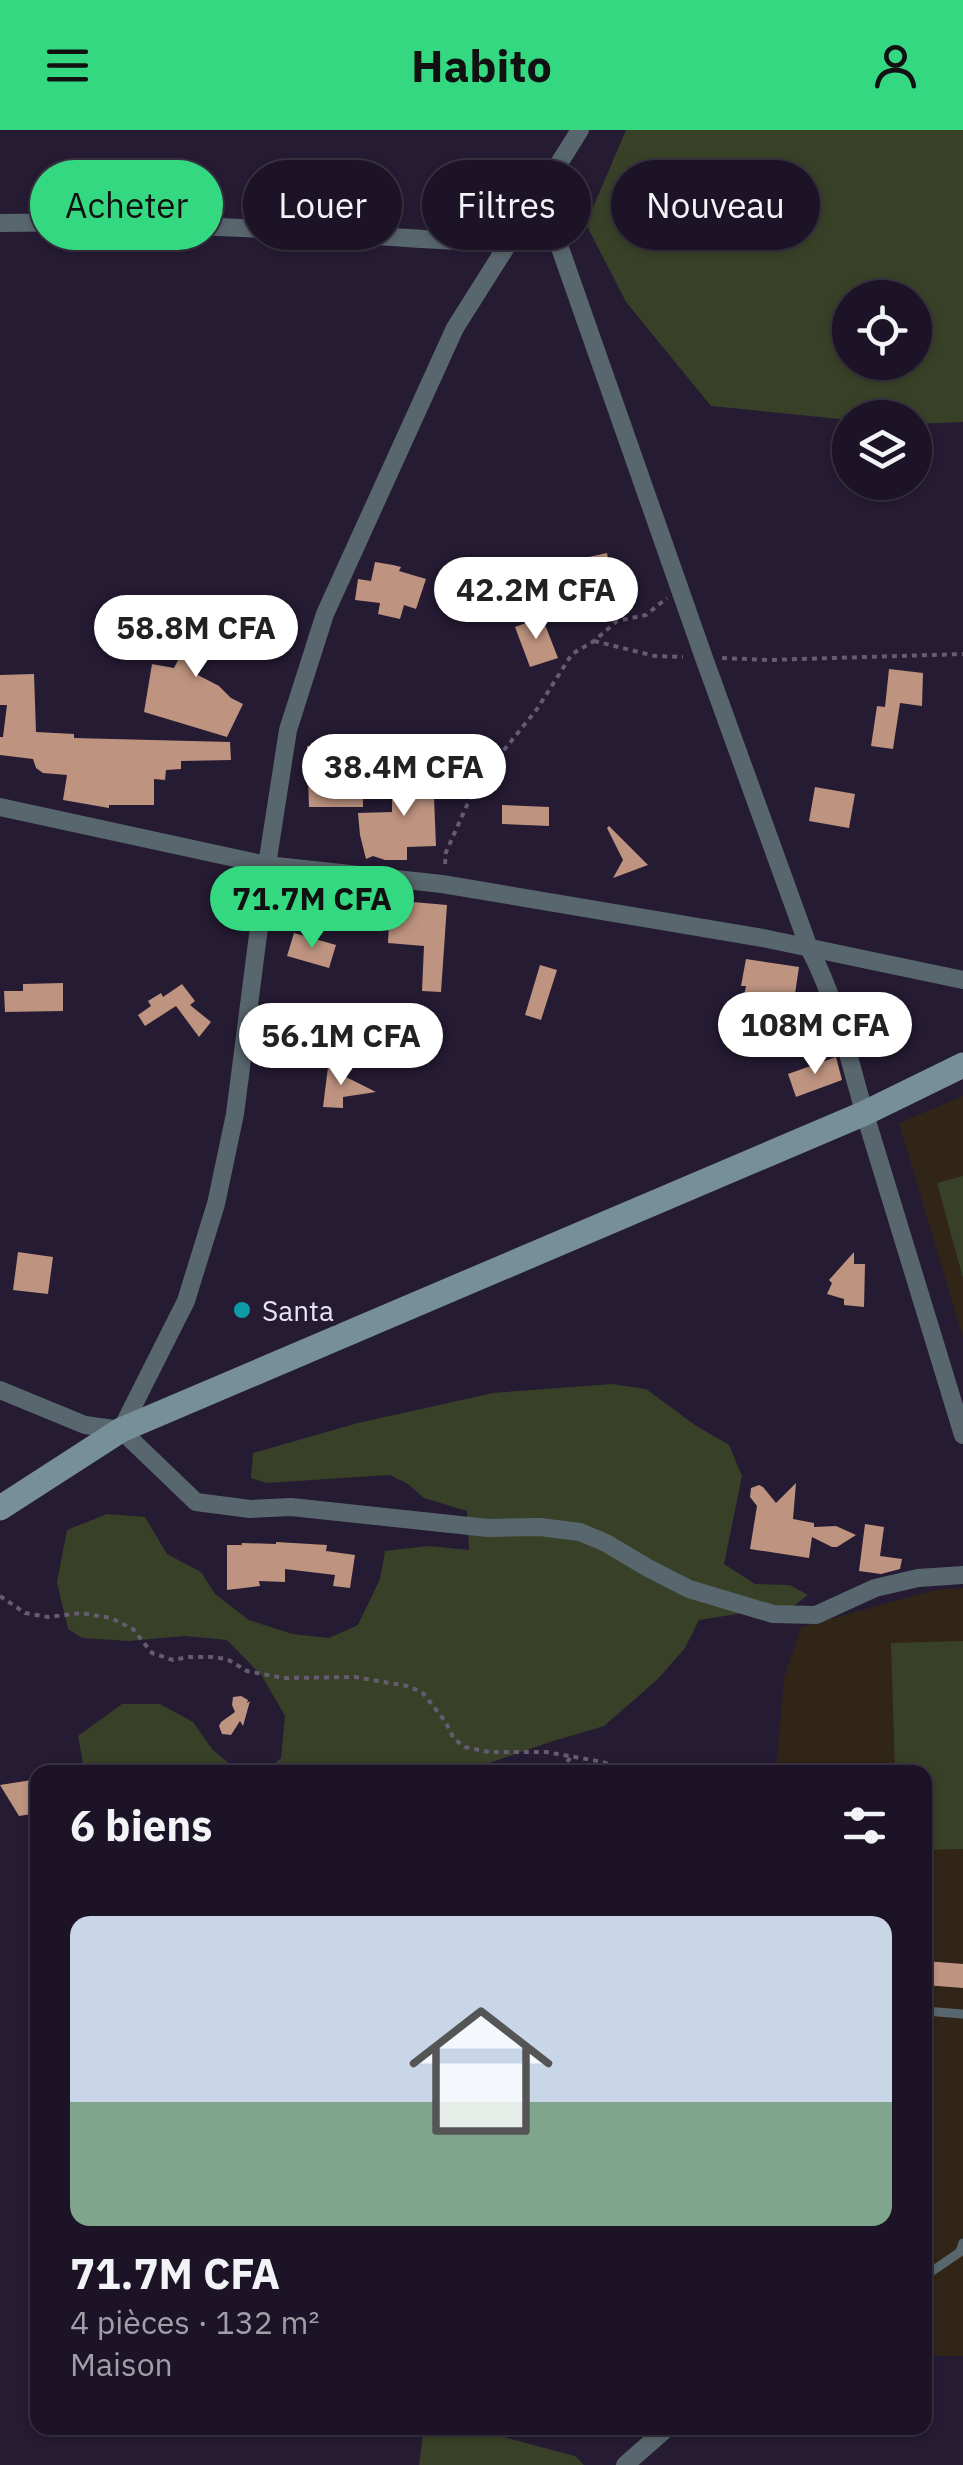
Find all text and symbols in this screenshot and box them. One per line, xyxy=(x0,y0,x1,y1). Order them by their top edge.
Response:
text: Habito xyxy=(411,36,552,94)
icon: menu xyxy=(40,38,95,93)
icon: person xyxy=(868,38,923,93)
chip: Acheter xyxy=(30,160,223,250)
chip: Louer xyxy=(243,160,402,250)
chip: Filtres xyxy=(422,160,591,250)
chip: Nouveau xyxy=(611,160,820,250)
map controls xyxy=(832,280,932,500)
button: locate xyxy=(832,280,932,380)
button: layers xyxy=(832,400,932,500)
pin: 42.2M CFA xyxy=(422,557,650,642)
text: 42.2M CFA xyxy=(456,568,616,610)
pin: 58.8M CFA xyxy=(82,595,310,680)
text: 58.8M CFA xyxy=(116,606,276,648)
pin: 38.4M CFA xyxy=(290,734,518,819)
text: 38.4M CFA xyxy=(324,745,484,787)
pin: 71.7M CFA xyxy=(198,866,426,951)
text: 71.7M CFA xyxy=(232,877,392,919)
pin: 108M CFA xyxy=(712,992,918,1077)
pin: 56.1M CFA xyxy=(227,1003,455,1088)
text: 108M CFA xyxy=(740,1003,890,1045)
text: 56.1M CFA xyxy=(261,1014,421,1056)
place label: Santa xyxy=(262,1292,334,1329)
marker: Santa xyxy=(231,1299,253,1321)
text: 6 biens xyxy=(70,1798,212,1853)
icon: filters xyxy=(837,1798,892,1853)
icon: home xyxy=(391,1981,571,2161)
text: 71.7M CFA xyxy=(70,2246,280,2301)
text: 4 pièces · 132 m² xyxy=(70,2301,320,2343)
text: Maison xyxy=(70,2343,173,2385)

